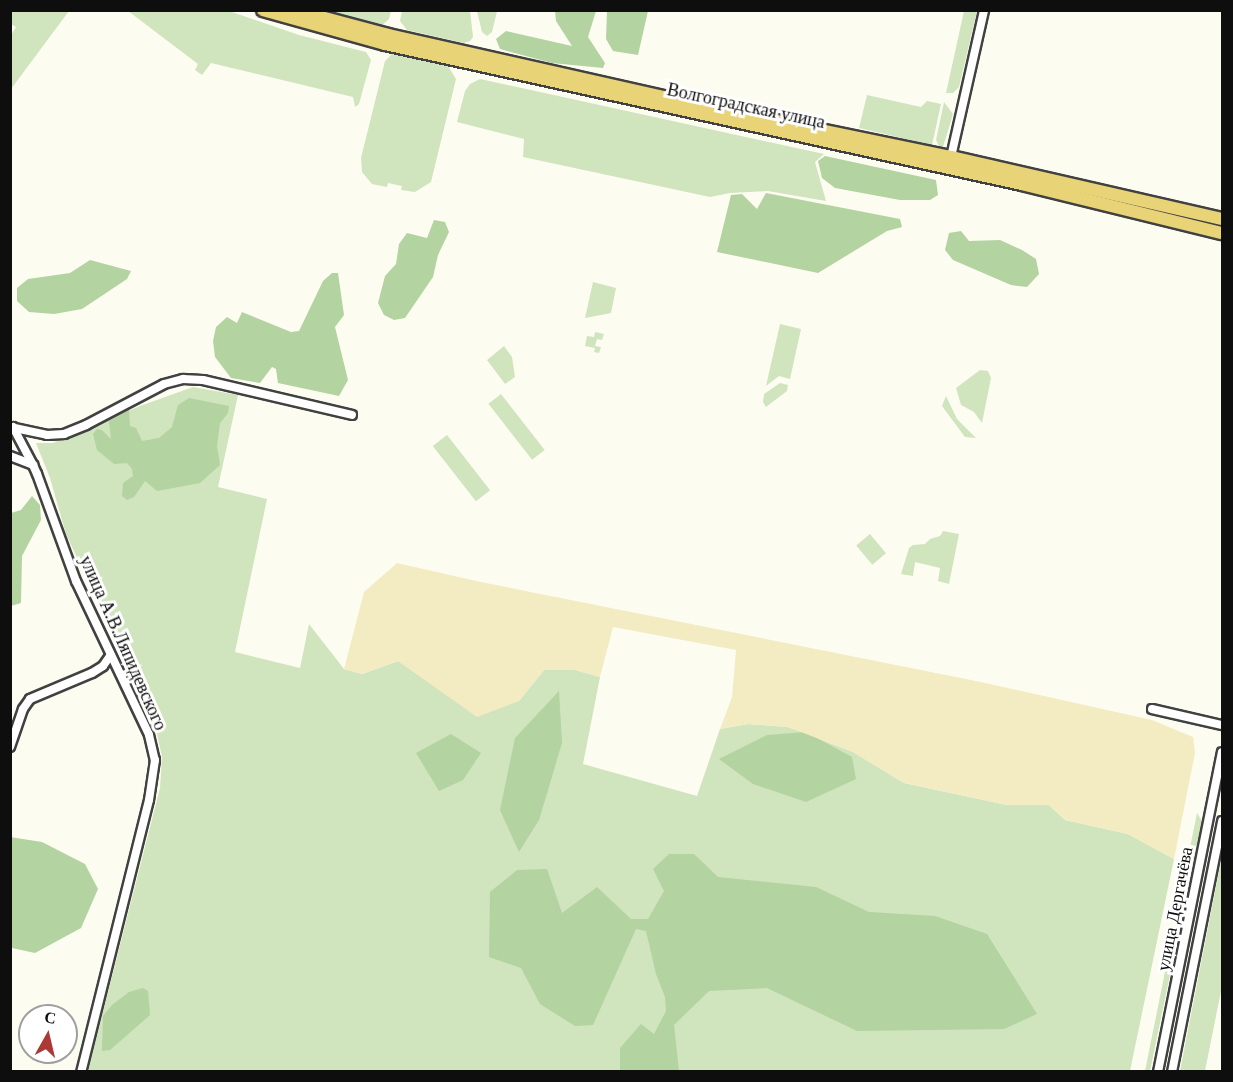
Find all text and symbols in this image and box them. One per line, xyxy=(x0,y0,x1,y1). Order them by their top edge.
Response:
street label: Волгоградская улица xyxy=(665,79,827,133)
street label: улица А.В.Ляпидевского xyxy=(75,552,171,734)
street label: улица Дергачёва xyxy=(1152,845,1198,973)
north arrow xyxy=(18,1004,78,1064)
text: С xyxy=(43,1008,57,1027)

